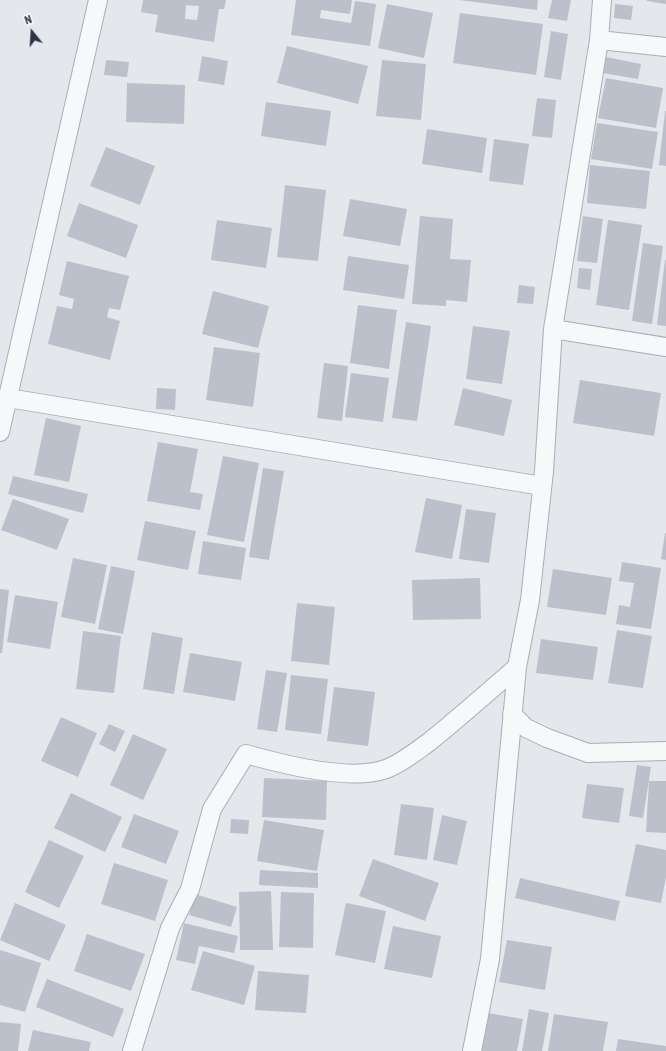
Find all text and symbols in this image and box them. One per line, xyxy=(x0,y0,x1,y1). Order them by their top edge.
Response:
north arrow xyxy=(12,12,52,52)
text: N xyxy=(23,13,33,27)

